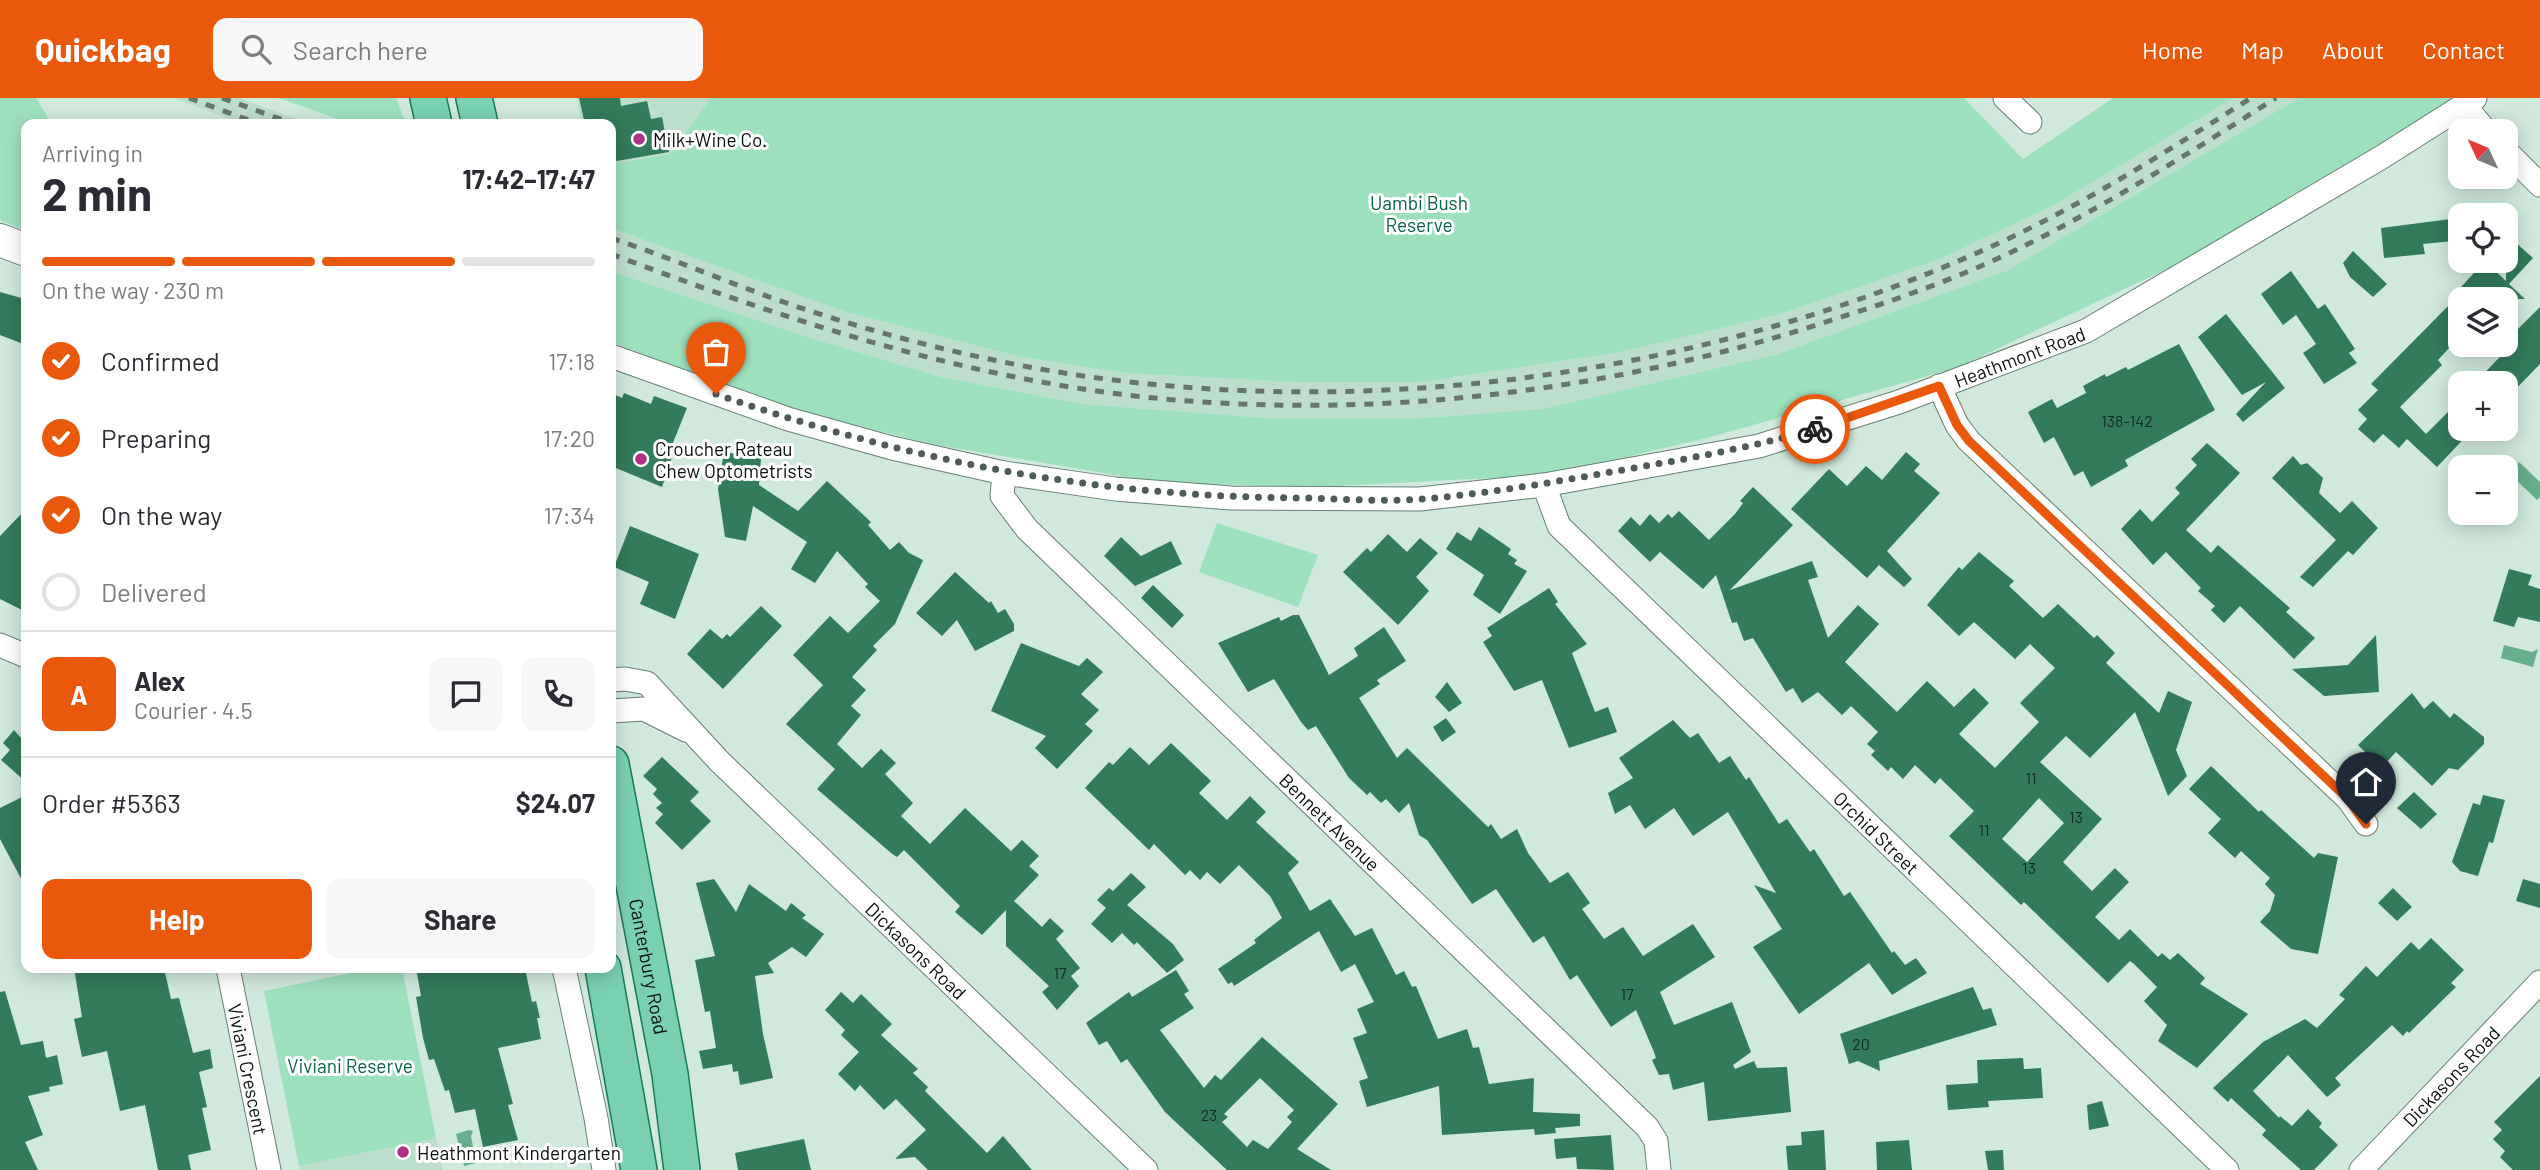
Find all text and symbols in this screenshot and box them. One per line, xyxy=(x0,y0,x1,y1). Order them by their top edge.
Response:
search box xyxy=(213,18,703,81)
text: Quickbag xyxy=(35,29,171,69)
icon: search xyxy=(237,30,275,68)
text: Search here xyxy=(293,34,428,65)
text: Home xyxy=(2142,35,2203,64)
text: Map xyxy=(2241,35,2284,64)
text: About xyxy=(2322,35,2384,64)
text: Contact xyxy=(2422,35,2505,64)
north arrow xyxy=(2448,119,2518,189)
map controls xyxy=(2448,119,2518,525)
place label: Milk+Wine Co. xyxy=(653,128,767,151)
marker: Milk+Wine Co. xyxy=(631,131,647,147)
text: Arriving in xyxy=(42,139,143,167)
text: 17:42–17:47 xyxy=(462,163,595,194)
text: 2 min xyxy=(42,165,152,220)
park label: Uambi Bush Reserve xyxy=(1370,191,1468,236)
button: locate xyxy=(2448,203,2518,273)
text: On the way · 230 m xyxy=(42,276,224,304)
button: layers xyxy=(2448,287,2518,357)
street label: Heathmont Road xyxy=(1951,321,2088,392)
pin xyxy=(686,322,746,394)
icon: bag xyxy=(697,333,735,371)
icon: check xyxy=(42,342,80,380)
text: Confirmed xyxy=(101,345,220,376)
text: 17:18 xyxy=(548,347,595,375)
button: + xyxy=(2448,371,2518,441)
courier xyxy=(1780,394,1850,464)
icon: bike xyxy=(1796,410,1834,448)
house number: 138-142 xyxy=(2101,411,2153,430)
icon: check xyxy=(42,419,80,457)
text: Preparing xyxy=(101,422,211,453)
text: 17:20 xyxy=(543,424,595,452)
place label: Croucher Rateau Chew Optometrists xyxy=(655,437,813,482)
marker: Croucher Rateau Chew Optometrists xyxy=(633,451,649,467)
button: − xyxy=(2448,455,2518,525)
icon: check xyxy=(42,496,80,534)
text: On the way xyxy=(101,499,222,530)
text: 17:34 xyxy=(544,501,595,529)
text: Delivered xyxy=(101,576,207,607)
button: chat xyxy=(429,657,503,731)
button: phone xyxy=(521,657,595,731)
text: Alex xyxy=(134,665,185,696)
text: A xyxy=(70,679,88,710)
text: Courier · 4.5 xyxy=(134,696,253,724)
pin xyxy=(2336,752,2396,824)
icon: home xyxy=(2347,763,2385,801)
street label: Bennett Avenue xyxy=(1275,768,1385,875)
house number: 11 xyxy=(2025,768,2037,787)
street label: Orchid Street xyxy=(1829,786,1924,879)
text: Order #5363 xyxy=(42,787,181,818)
text: $24.07 xyxy=(516,787,595,818)
house number: 13 xyxy=(2069,807,2083,826)
house number: 11 xyxy=(1978,820,1990,839)
house number: 13 xyxy=(2022,858,2036,877)
button: Help xyxy=(42,879,312,959)
button: Share xyxy=(326,879,595,959)
street label: Canterbury Road xyxy=(625,897,674,1036)
street label: Dickasons Road xyxy=(861,897,971,1004)
house number: 17 xyxy=(1053,963,1067,982)
house number: 17 xyxy=(1620,984,1634,1003)
street label: Viviani Crescent xyxy=(224,1001,273,1137)
street label: Dickasons Road xyxy=(2397,1021,2504,1131)
house number: 20 xyxy=(1852,1034,1870,1053)
park label: Viviani Reserve xyxy=(287,1054,413,1077)
house number: 23 xyxy=(1201,1105,1217,1124)
place label: Heathmont Kindergarten xyxy=(417,1141,621,1164)
marker: Heathmont Kindergarten xyxy=(395,1144,411,1160)

